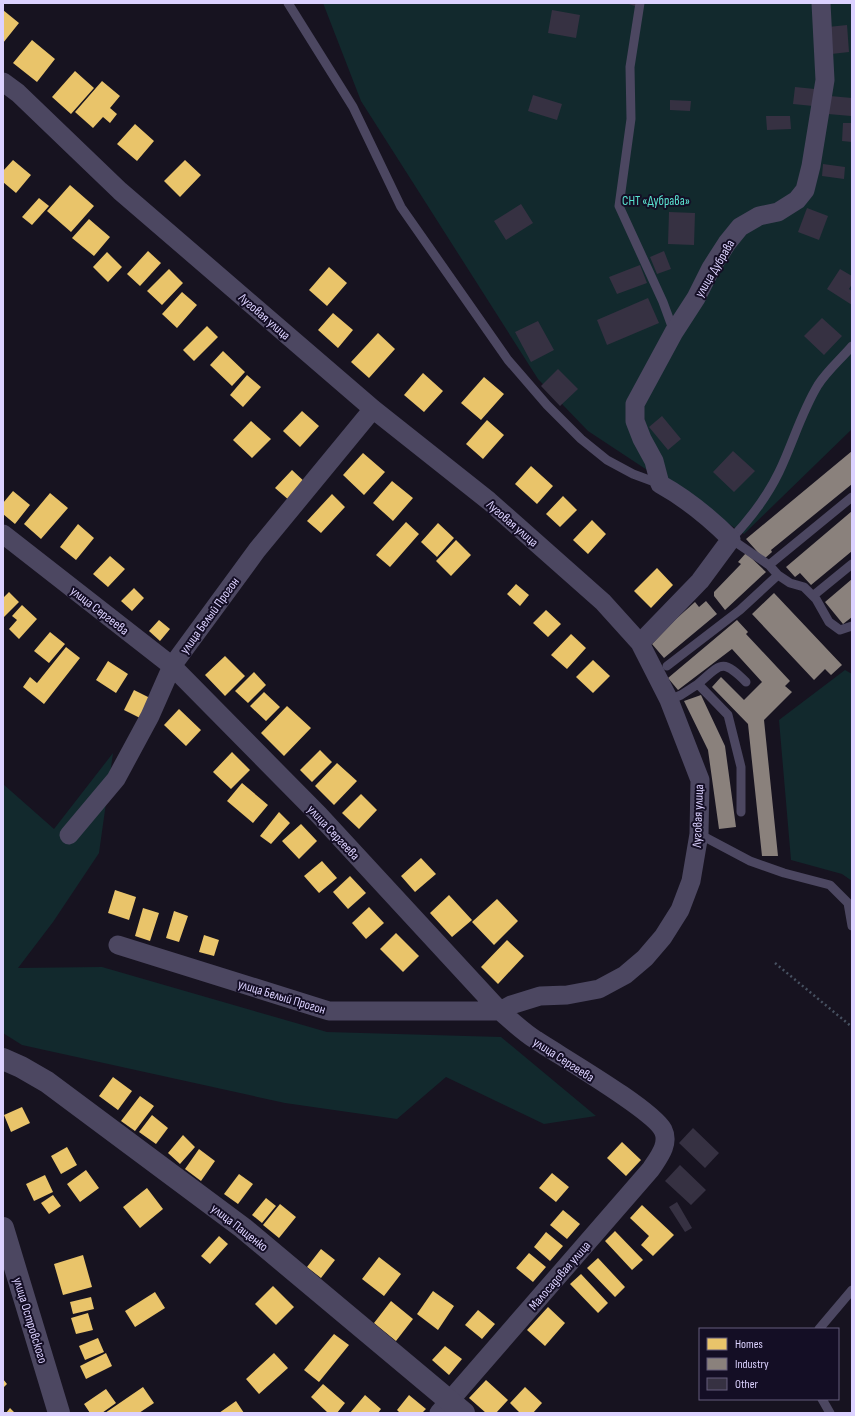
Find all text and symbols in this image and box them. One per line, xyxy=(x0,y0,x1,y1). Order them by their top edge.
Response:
park label: СНТ «Дубрава» xyxy=(622,193,690,209)
street label: улица Дубрава xyxy=(691,237,738,300)
street label: Луговая улица xyxy=(234,289,293,344)
street label: Луговая улица xyxy=(482,496,541,551)
street label: улица Белый Прогон xyxy=(177,574,243,657)
street label: улица Сергеева xyxy=(67,583,132,639)
street label: Луговая улица xyxy=(689,784,707,849)
street label: улица Сергеева xyxy=(304,802,363,864)
street label: улица Белый Прогон xyxy=(236,976,327,1018)
street label: улица Сергеева xyxy=(530,1034,597,1086)
street label: улица Пащенко xyxy=(208,1200,271,1255)
street label: Малосадовая улица xyxy=(525,1238,594,1314)
street label: улица Островского xyxy=(9,1275,51,1365)
legend xyxy=(699,1328,839,1400)
text: Homes xyxy=(735,1337,763,1352)
text: Industry xyxy=(735,1357,769,1372)
text: Other xyxy=(735,1377,759,1392)

